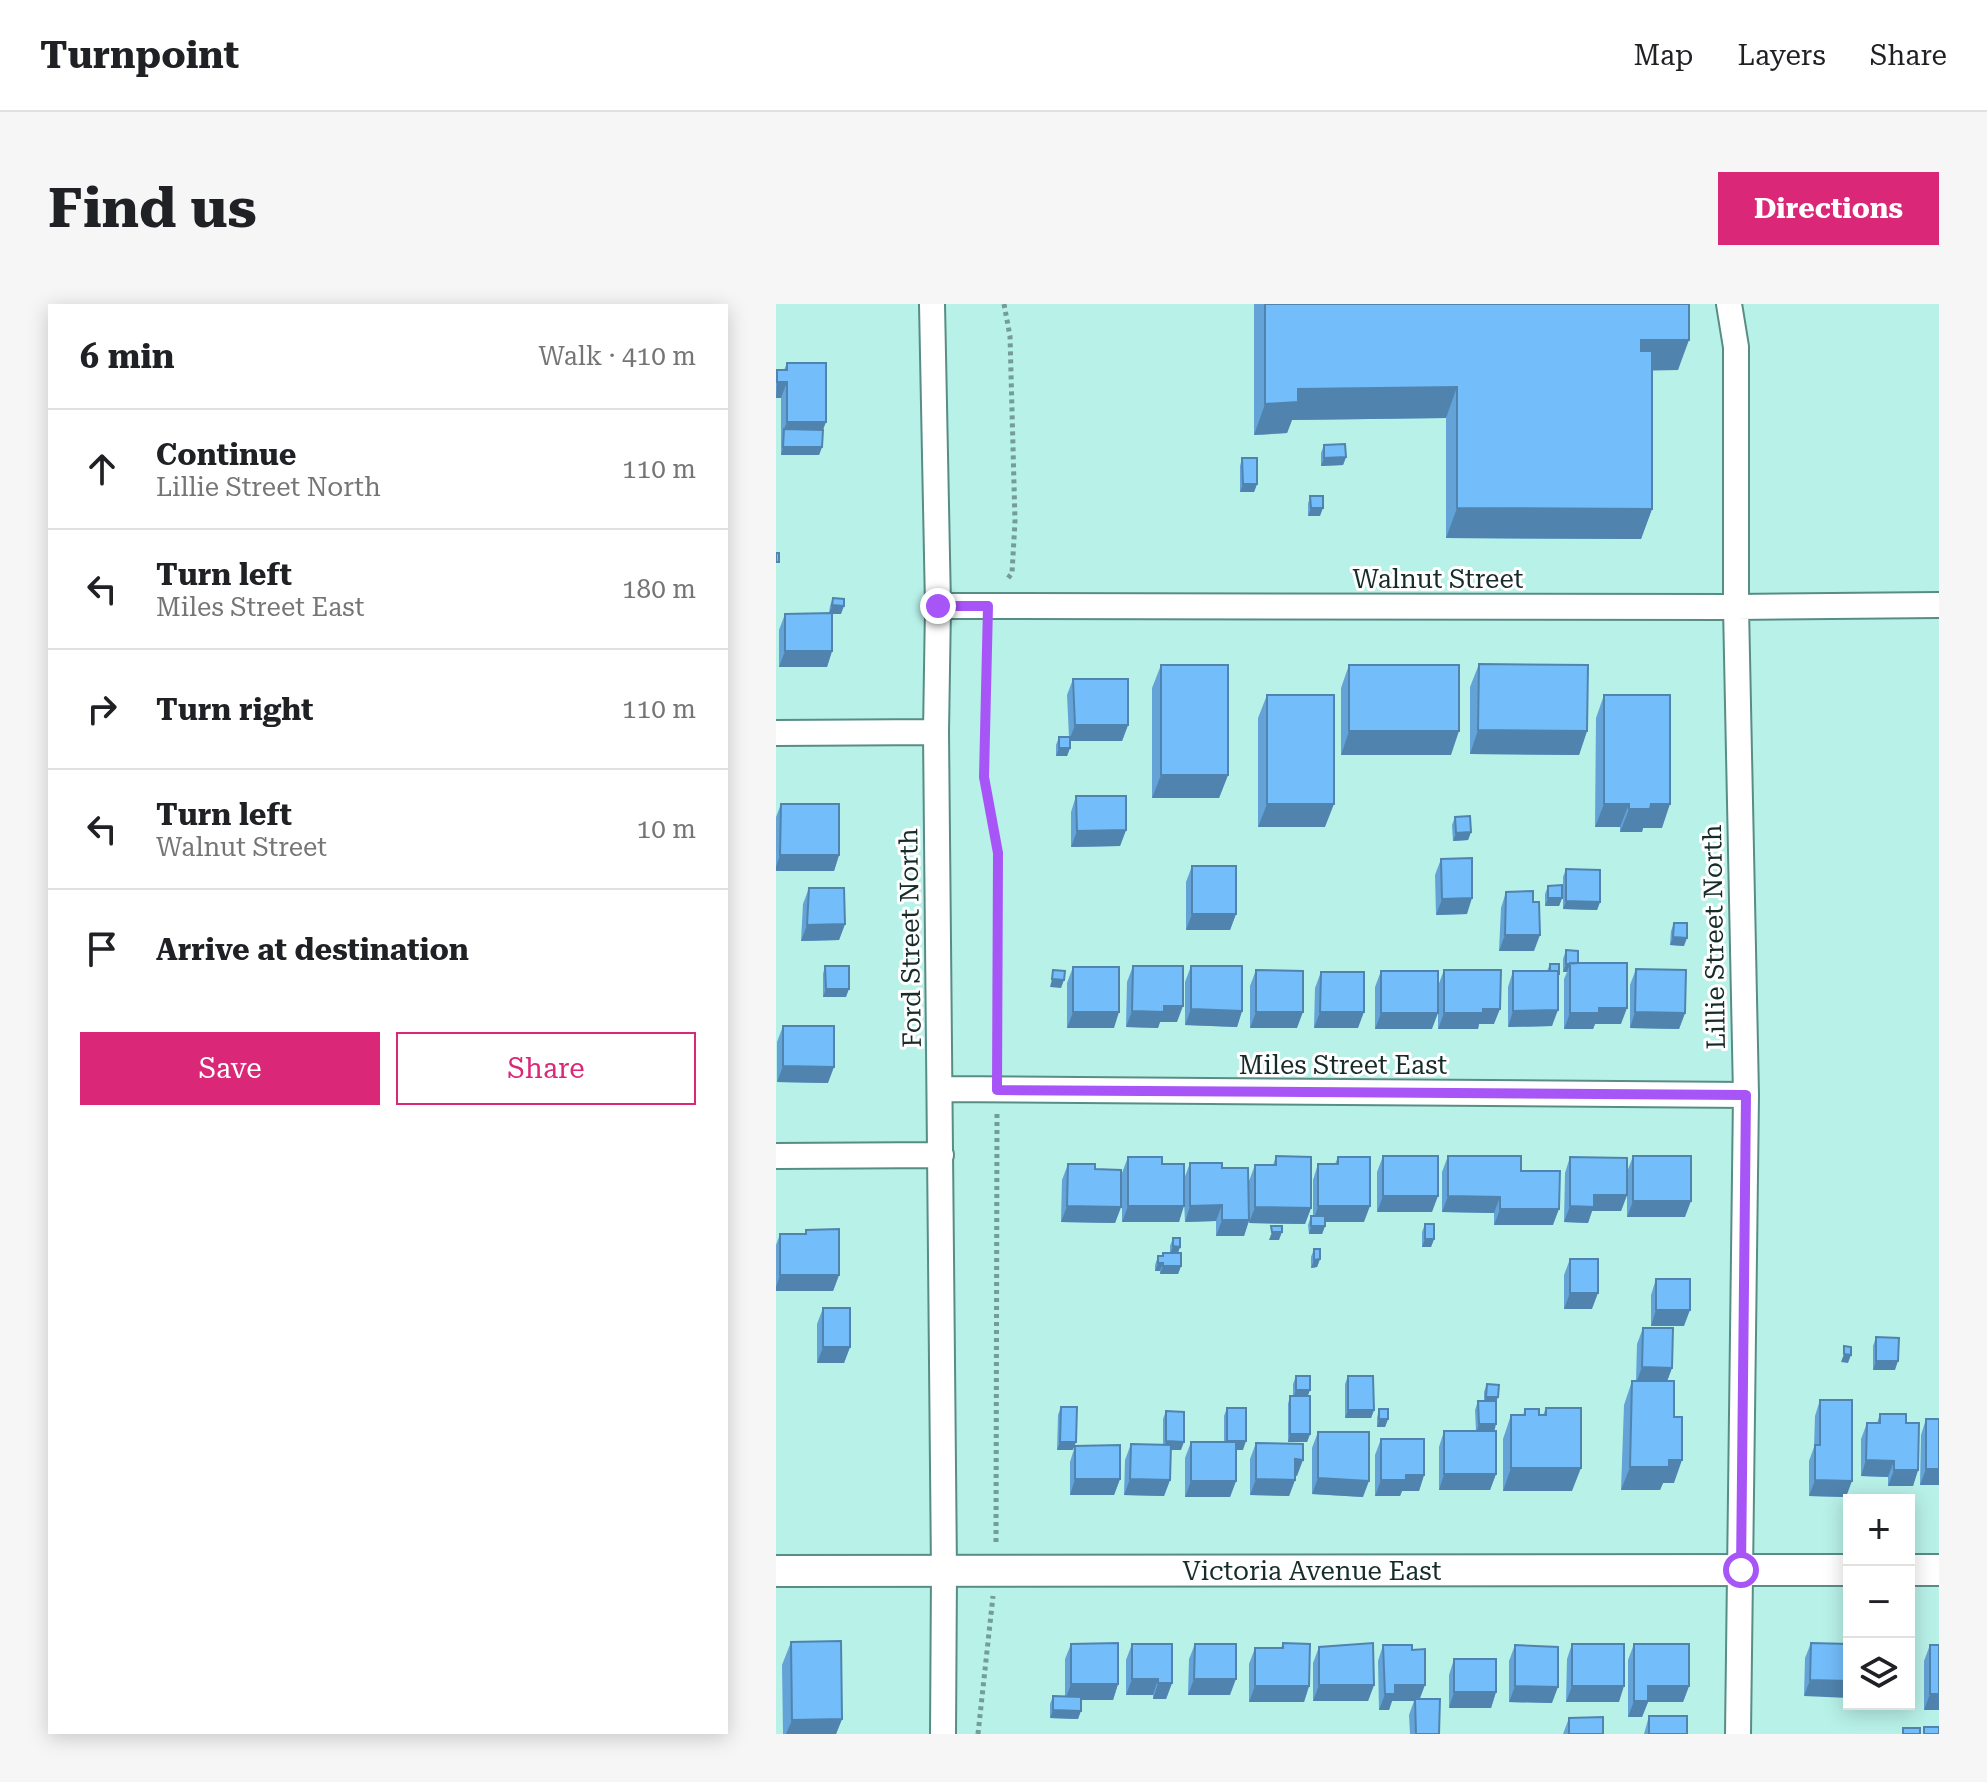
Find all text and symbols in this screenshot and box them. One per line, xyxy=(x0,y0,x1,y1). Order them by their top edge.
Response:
text: Turnpoint xyxy=(40,33,239,77)
text: Map xyxy=(1634,39,1693,72)
text: Layers xyxy=(1737,39,1826,72)
text: Share xyxy=(1870,39,1947,72)
button: Directions xyxy=(1718,172,1939,245)
text: Find us xyxy=(48,175,257,241)
text: 6 min xyxy=(80,336,175,376)
text: Walk · 410 m xyxy=(538,341,696,371)
text: Continue xyxy=(156,437,296,472)
icon: ahead xyxy=(80,447,124,491)
text: 110 m xyxy=(622,454,696,484)
text: Lillie Street North xyxy=(156,472,381,502)
text: Turn left xyxy=(156,557,292,592)
street label: Walnut Street xyxy=(1352,564,1524,594)
icon: left xyxy=(80,567,124,611)
text: 180 m xyxy=(622,574,696,604)
route end xyxy=(920,588,956,624)
text: Miles Street East xyxy=(156,592,364,622)
icon: right xyxy=(80,687,124,731)
text: Turn right xyxy=(156,692,313,727)
text: 110 m xyxy=(622,694,696,724)
text: Turn left xyxy=(156,797,292,832)
icon: left xyxy=(80,807,124,851)
text: 10 m xyxy=(637,814,696,844)
street label: Lillie Street North xyxy=(1697,824,1731,1050)
street label: Ford Street North xyxy=(893,828,927,1048)
text: Walnut Street xyxy=(156,832,327,862)
icon: arrive xyxy=(80,927,124,971)
text: Arrive at destination xyxy=(156,932,469,967)
button: Save xyxy=(80,1032,380,1105)
button: Share xyxy=(396,1032,696,1105)
street label: Miles Street East xyxy=(1239,1050,1447,1080)
map controls xyxy=(1843,1494,1915,1710)
button: + xyxy=(1843,1494,1915,1566)
route start xyxy=(1723,1552,1759,1588)
street label: Victoria Avenue East xyxy=(1183,1556,1442,1586)
button: − xyxy=(1843,1566,1915,1638)
button: layers xyxy=(1843,1638,1915,1710)

